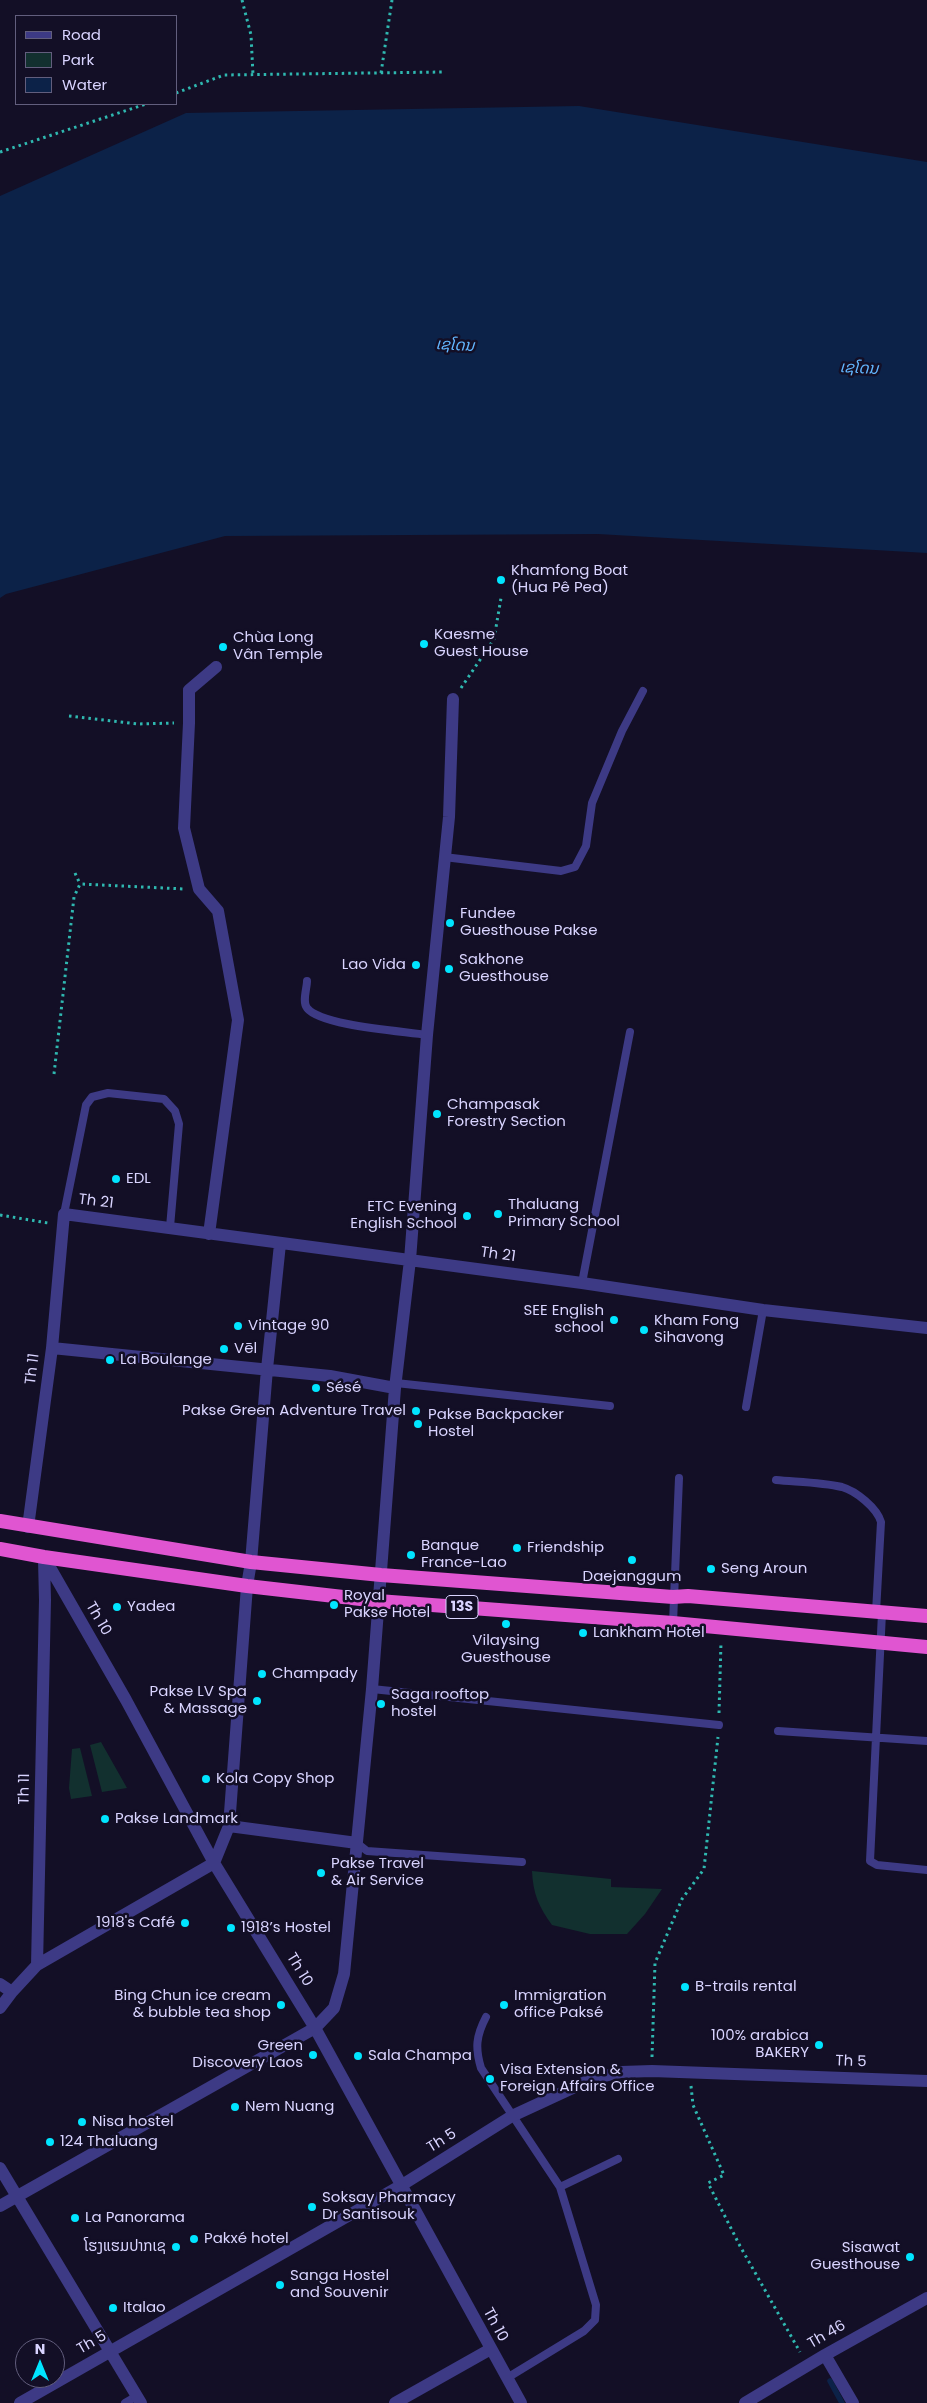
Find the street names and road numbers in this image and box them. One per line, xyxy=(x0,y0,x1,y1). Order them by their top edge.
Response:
street label: Th 21 xyxy=(77,1191,115,1213)
street label: Th 21 xyxy=(479,1244,517,1266)
street label: Th 11 xyxy=(22,1352,44,1386)
road number: 13S xyxy=(446,1595,478,1618)
street label: Th 10 xyxy=(81,1599,115,1639)
street label: Th 11 xyxy=(16,1773,34,1805)
street label: Th 10 xyxy=(282,1950,316,1990)
street label: Th 5 xyxy=(835,2052,867,2072)
street label: Th 5 xyxy=(424,2125,460,2157)
street label: Th 10 xyxy=(479,2305,511,2345)
street label: Th 46 xyxy=(805,2317,849,2353)
street label: Th 5 xyxy=(74,2327,110,2359)

